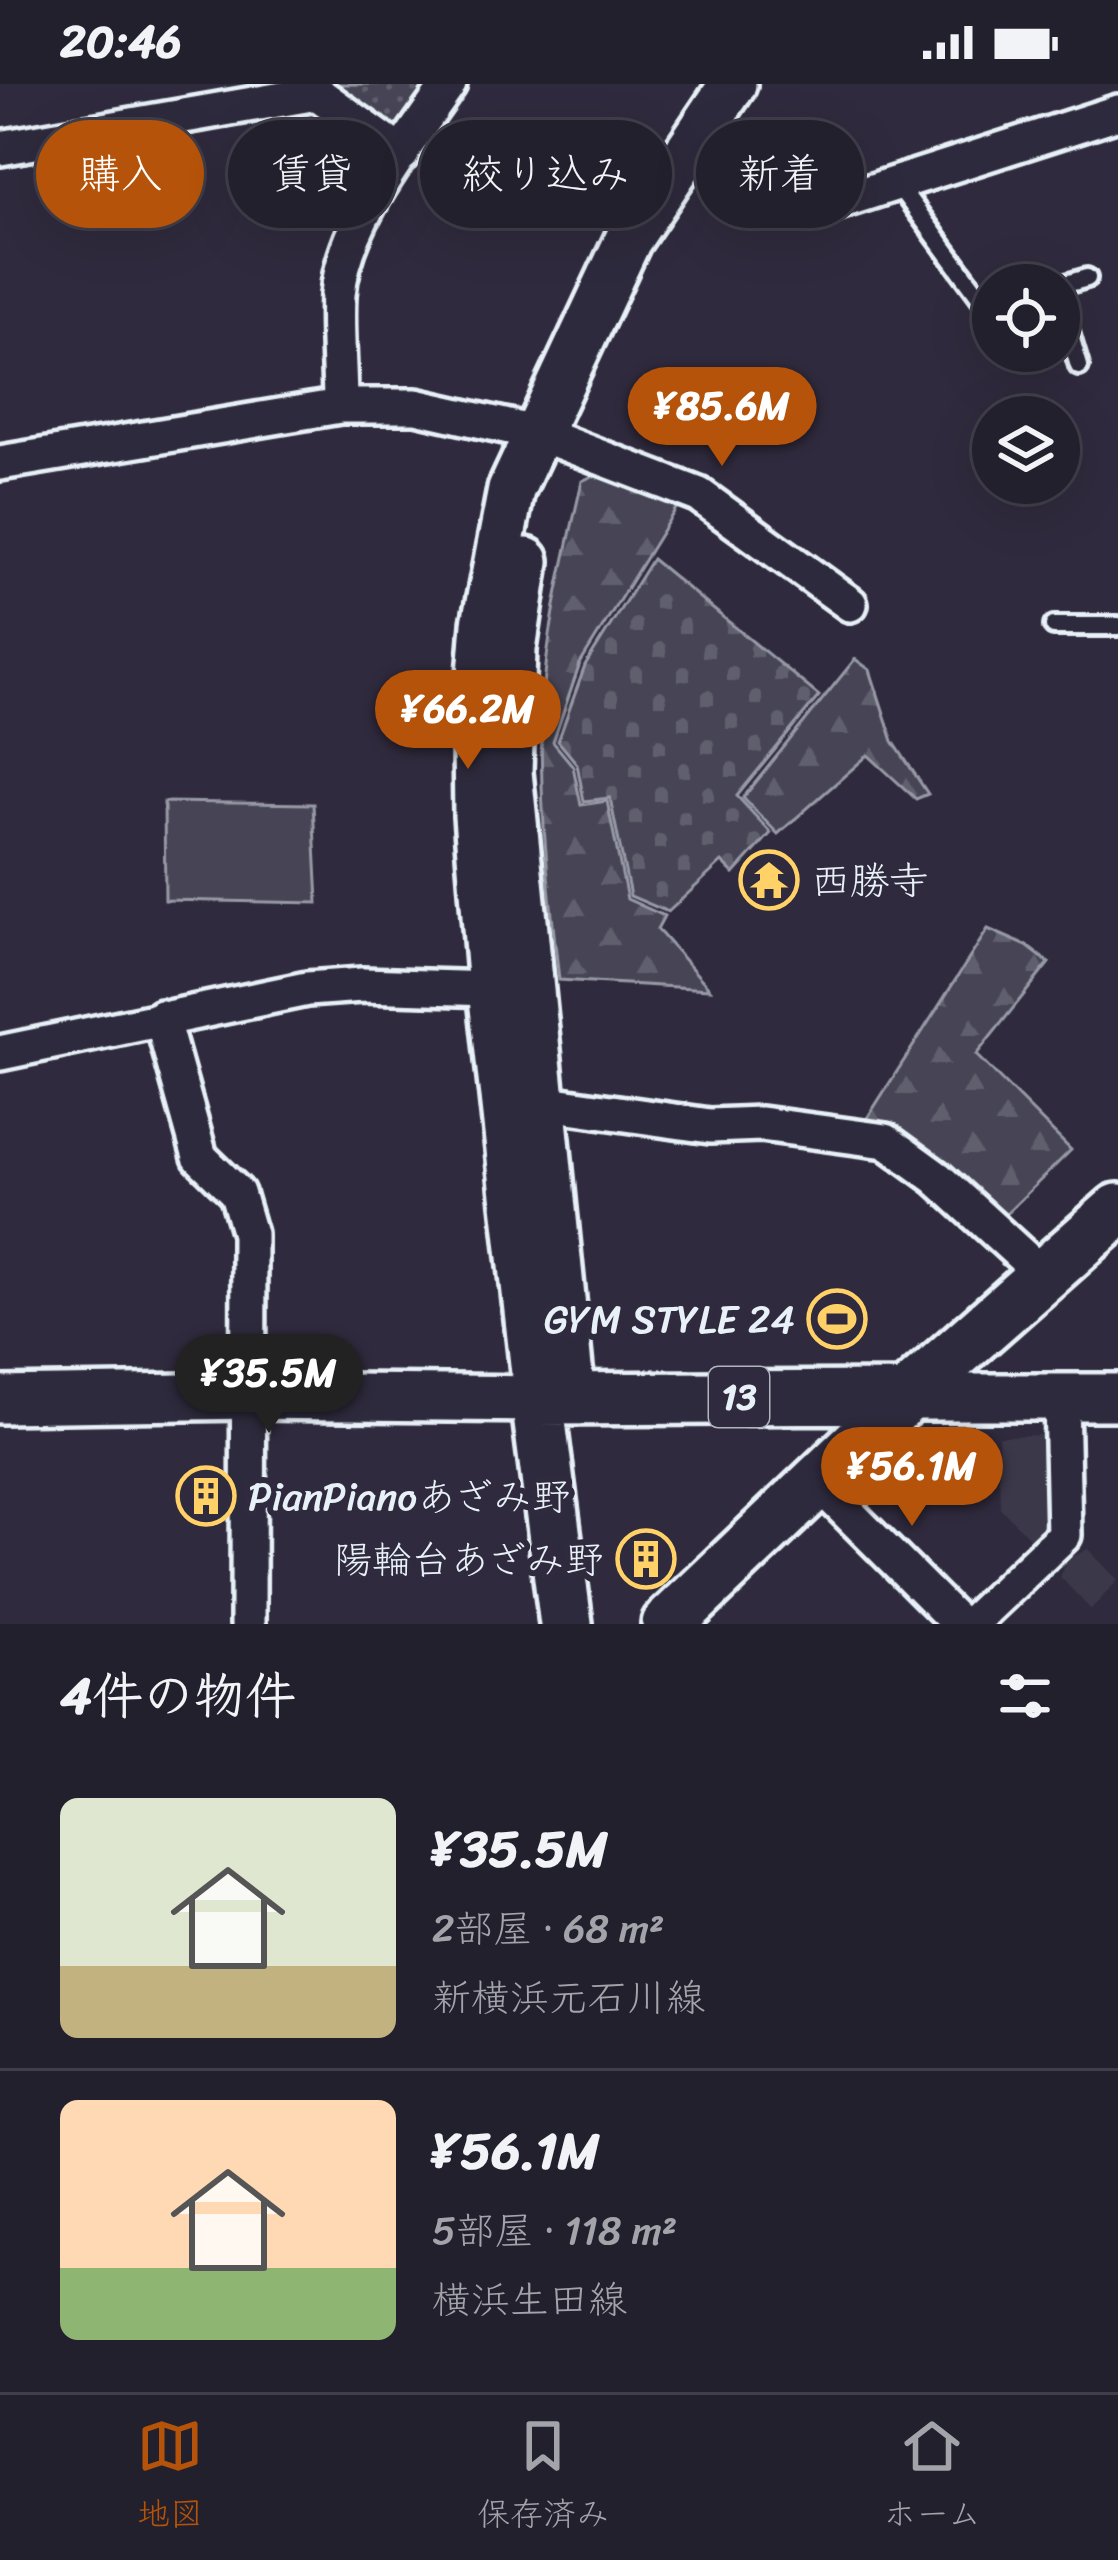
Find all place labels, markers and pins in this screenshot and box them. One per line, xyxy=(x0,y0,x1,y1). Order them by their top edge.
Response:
pin: ¥85.6M xyxy=(624,367,820,469)
pin: ¥66.2M xyxy=(370,670,566,772)
place label: 西勝寺 xyxy=(811,846,928,915)
temple icon: 西勝寺 xyxy=(738,849,800,911)
place label: GYM STYLE 24 xyxy=(544,1285,795,1354)
sports icon: GYM STYLE 24 xyxy=(806,1288,868,1350)
pin: ¥35.5M xyxy=(171,1334,367,1436)
pin: ¥56.1M xyxy=(814,1427,1010,1529)
place label: PianPianoあざみ野 xyxy=(248,1462,571,1531)
building icon: PianPianoあざみ野 xyxy=(175,1465,237,1527)
place label: 陽輪台あざみ野 xyxy=(333,1525,604,1594)
building icon: 陽輪台あざみ野 xyxy=(615,1528,677,1590)

